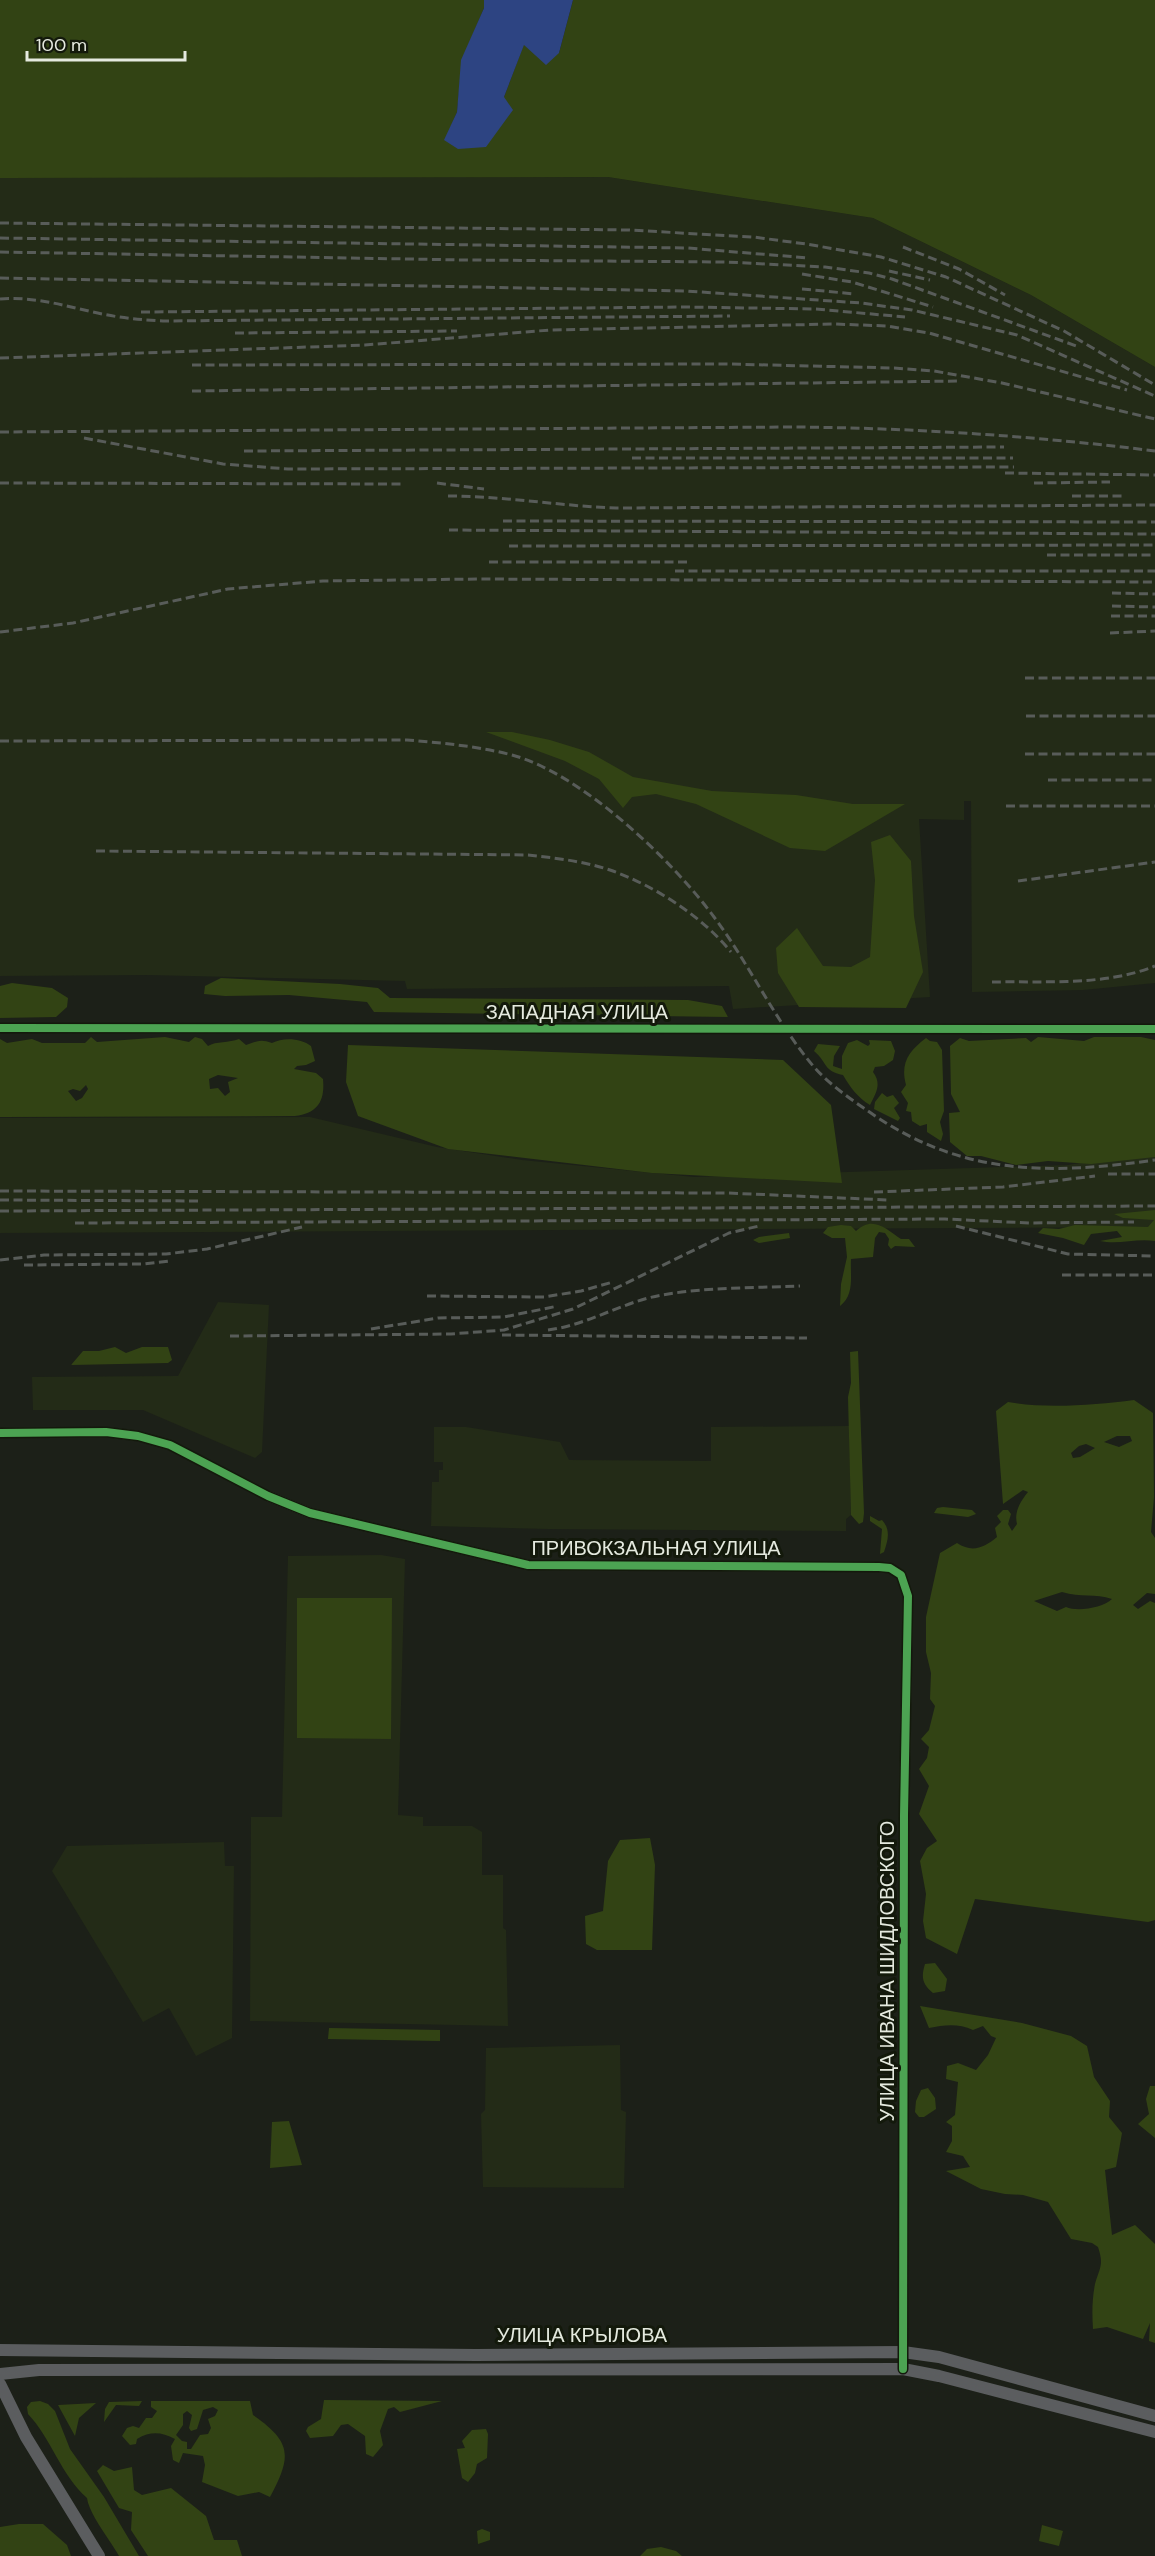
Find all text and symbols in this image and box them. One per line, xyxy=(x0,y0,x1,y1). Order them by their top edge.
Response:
scale bar xyxy=(27,24,184,62)
text: 100 m xyxy=(36,33,87,57)
street label: ЗАПАДНАЯ УЛИЦА xyxy=(486,999,669,1025)
street label: ПРИВОКЗАЛЬНАЯ УЛИЦА xyxy=(531,1535,781,1561)
street label: УЛИЦА ИВАНА ШИДЛОВСКОГО xyxy=(874,1821,900,2121)
street label: УЛИЦА КРЫЛОВА xyxy=(497,2322,668,2348)

